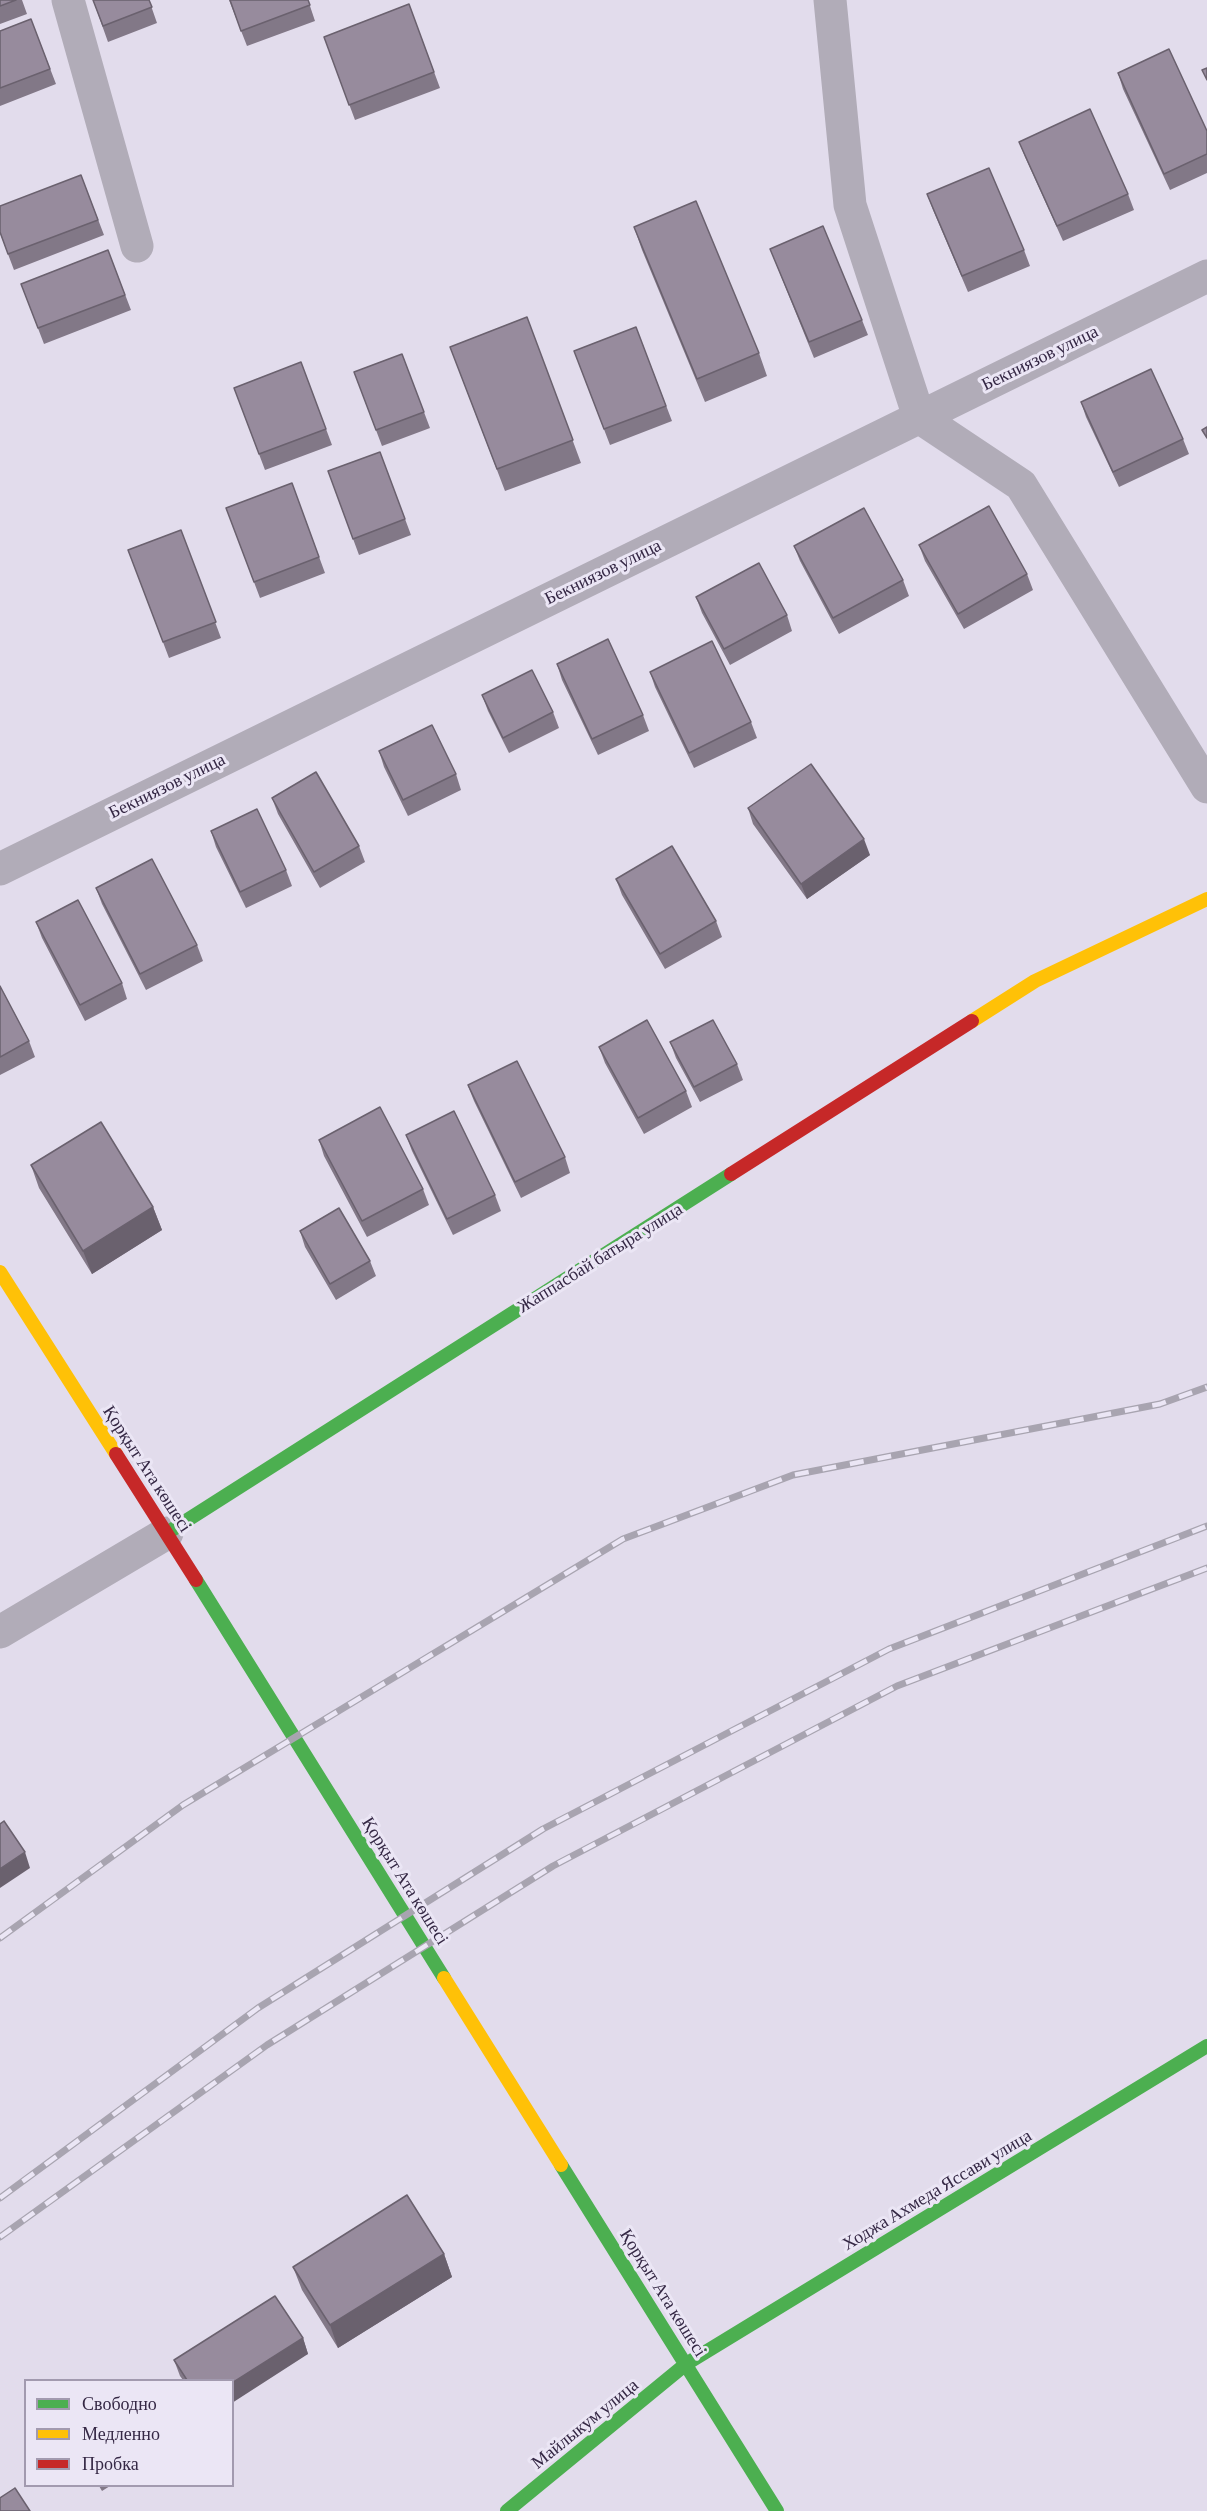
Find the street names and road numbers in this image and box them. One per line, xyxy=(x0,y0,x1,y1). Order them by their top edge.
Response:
street label: Бекниязов улица xyxy=(978,320,1102,396)
street label: Бекниязов улица xyxy=(541,534,665,610)
street label: Бекниязов улица xyxy=(105,748,229,824)
street label: Жаппасбай батыра улица xyxy=(513,1198,687,1318)
street label: Қорқыт Ата көшесі xyxy=(98,1402,196,1536)
street label: Қорқыт Ата көшесі xyxy=(357,1813,453,1949)
street label: Ходжа Ахмеда Яссави улица xyxy=(838,2125,1036,2255)
street label: Қорқыт Ата көшесі xyxy=(615,2225,711,2361)
street label: Майлыкум улица xyxy=(527,2374,643,2474)

